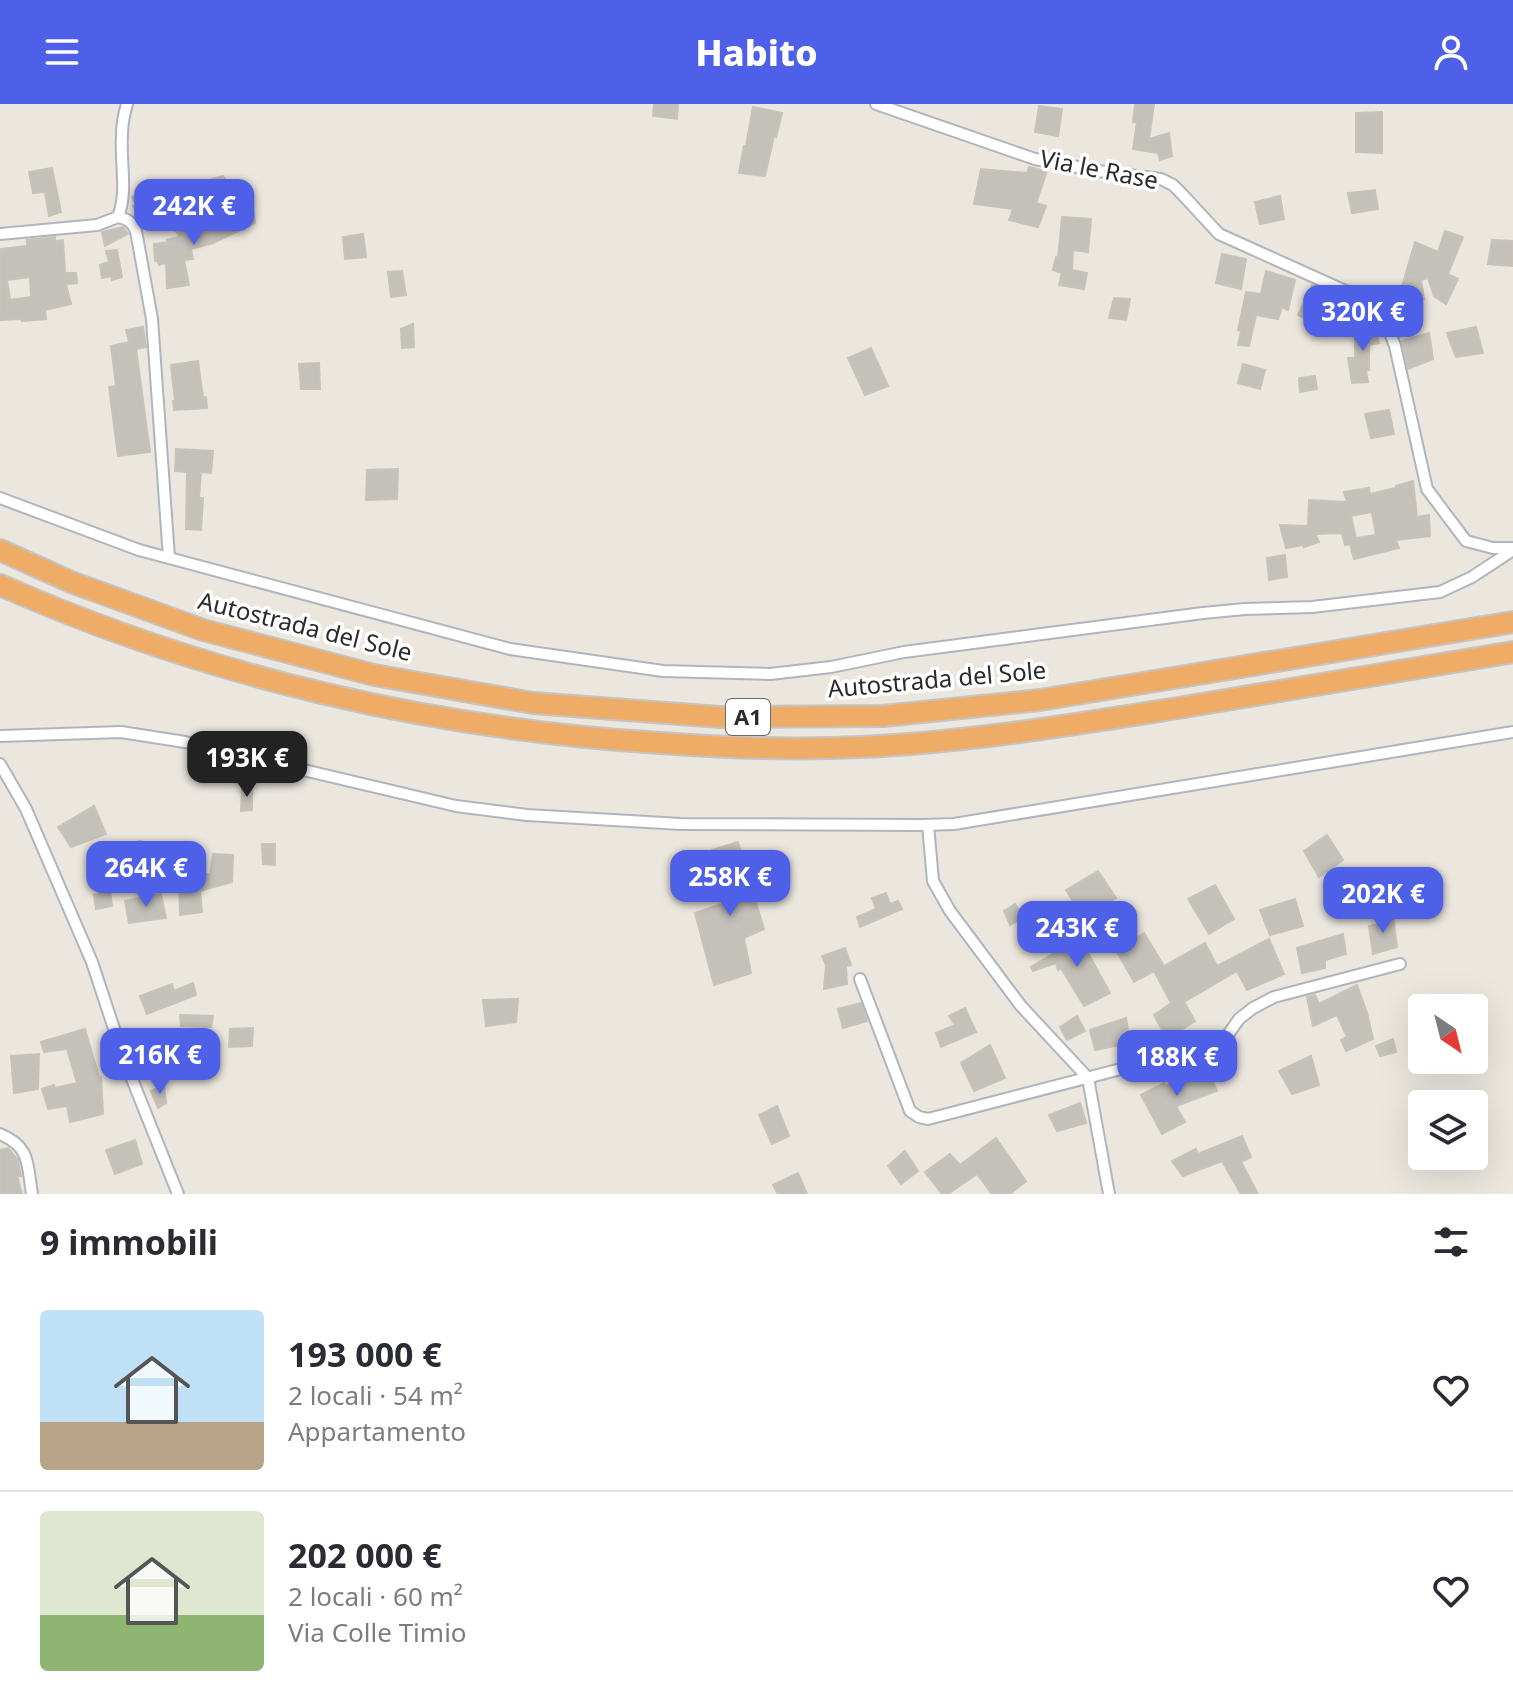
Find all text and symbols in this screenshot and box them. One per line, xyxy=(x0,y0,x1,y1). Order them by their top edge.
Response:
text: Habito xyxy=(695,28,818,77)
icon: menu xyxy=(40,30,84,74)
icon: person xyxy=(1429,30,1473,74)
street label: Via le Rase xyxy=(1037,141,1161,196)
pin: 242K € xyxy=(129,179,259,247)
text: 242K € xyxy=(152,187,236,223)
pin: 320K € xyxy=(1298,285,1428,353)
text: 320K € xyxy=(1321,293,1405,329)
street label: Autostrada del Sole xyxy=(195,583,416,668)
street label: Autostrada del Sole xyxy=(826,653,1047,704)
road number: A1 xyxy=(726,699,770,735)
pin: 193K € xyxy=(182,731,312,799)
text: 193K € xyxy=(205,739,289,775)
pin: 264K € xyxy=(81,841,211,909)
text: 264K € xyxy=(104,849,188,885)
pin: 258K € xyxy=(665,850,795,918)
text: 258K € xyxy=(688,858,772,894)
pin: 202K € xyxy=(1318,867,1448,935)
text: 202K € xyxy=(1341,875,1425,911)
pin: 243K € xyxy=(1012,901,1142,969)
text: 243K € xyxy=(1035,909,1119,945)
north arrow xyxy=(1408,994,1488,1074)
map controls xyxy=(1408,994,1488,1170)
pin: 216K € xyxy=(95,1028,225,1096)
pin: 188K € xyxy=(1112,1030,1242,1098)
text: 216K € xyxy=(118,1036,202,1072)
text: 188K € xyxy=(1135,1038,1219,1074)
button: layers xyxy=(1408,1090,1488,1170)
text: 9 immobili xyxy=(40,1219,218,1265)
icon: filters xyxy=(1429,1220,1473,1264)
text: 193 000 € xyxy=(288,1331,442,1377)
icon: home xyxy=(104,1342,200,1438)
icon: heart xyxy=(1429,1368,1473,1412)
text: 2 locali · 54 m² xyxy=(288,1377,463,1413)
text: Appartamento xyxy=(288,1413,466,1449)
text: 202 000 € xyxy=(288,1532,442,1578)
icon: home xyxy=(104,1543,200,1639)
icon: heart xyxy=(1429,1569,1473,1613)
text: 2 locali · 60 m² xyxy=(288,1578,463,1614)
text: Via Colle Timio xyxy=(288,1614,467,1650)

